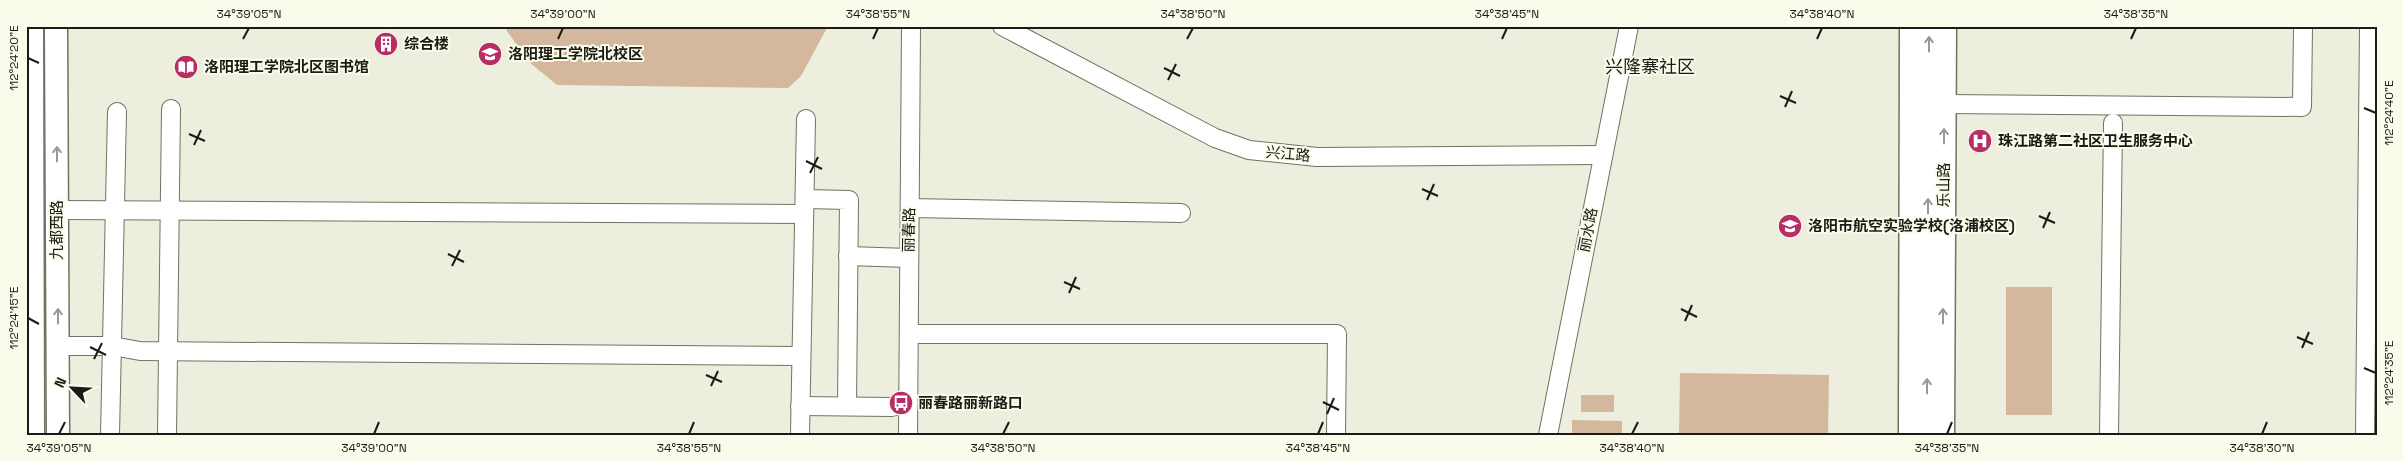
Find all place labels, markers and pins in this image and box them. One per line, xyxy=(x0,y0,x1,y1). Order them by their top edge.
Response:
building icon: 综合楼 xyxy=(373,31,399,57)
place label: 综合楼 xyxy=(404,34,449,53)
school or university icon: 洛阳理工学院北校区 xyxy=(477,41,503,67)
place label: 洛阳理工学院北校区 xyxy=(508,44,643,63)
library icon: 洛阳理工学院北区图书馆 xyxy=(173,54,199,80)
place label: 洛阳理工学院北区图书馆 xyxy=(204,57,369,76)
hospital icon: 珠江路第二社区卫生服务中心 xyxy=(1967,128,1993,154)
place label: 珠江路第二社区卫生服务中心 xyxy=(1998,131,2193,150)
school or university icon: 洛阳市航空实验学校(洛浦校区) xyxy=(1777,213,1803,239)
place label: 洛阳市航空实验学校(洛浦校区) xyxy=(1808,216,2015,235)
bus stop icon: 丽春路丽新路口 xyxy=(888,390,914,416)
place label: 丽春路丽新路口 xyxy=(918,393,1023,412)

